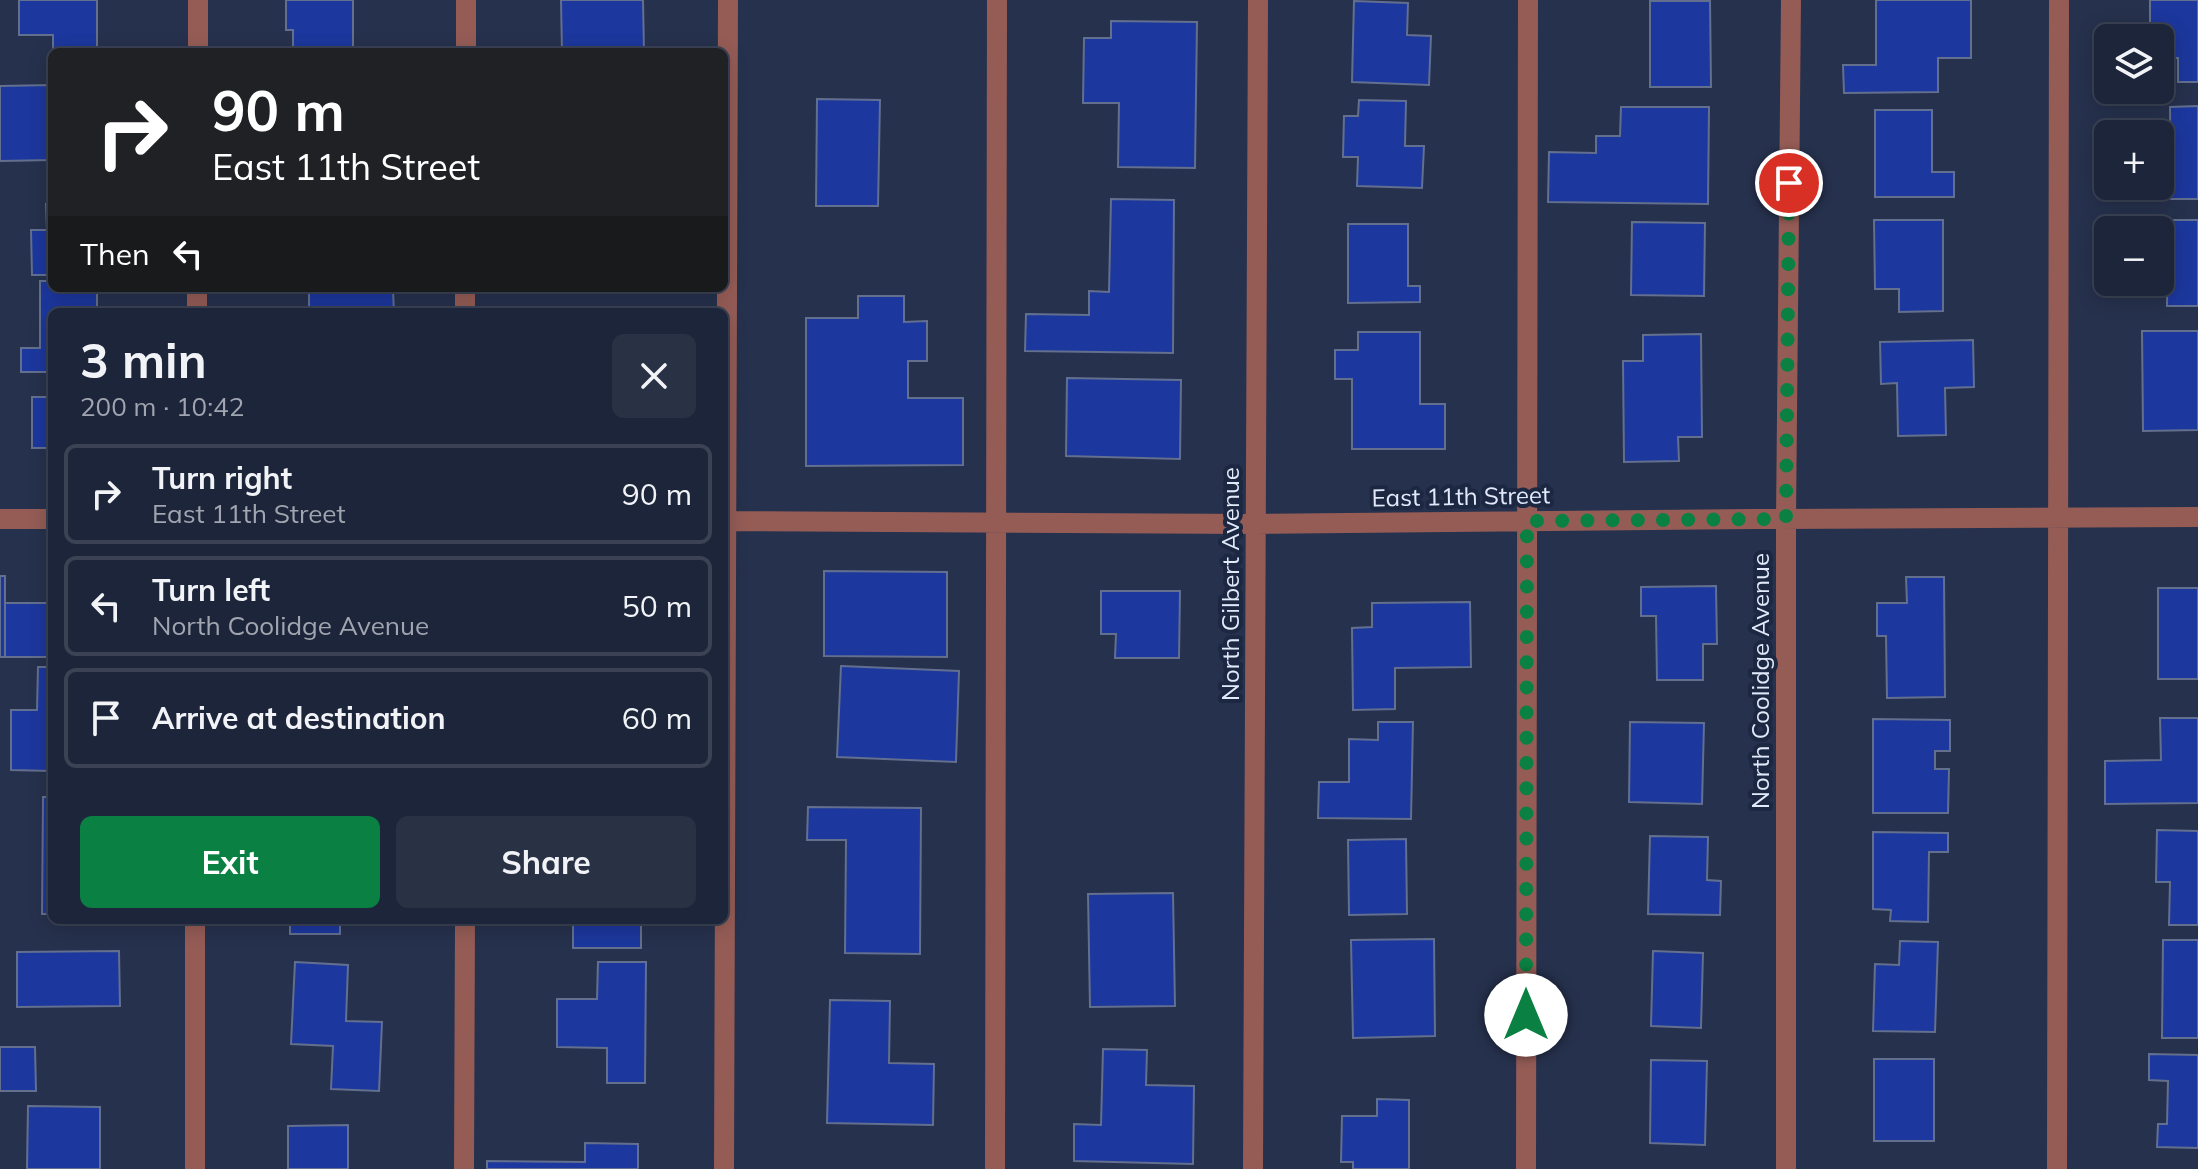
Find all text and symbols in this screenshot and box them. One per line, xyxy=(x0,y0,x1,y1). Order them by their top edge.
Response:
map controls xyxy=(2094,24,2174,296)
button: layers xyxy=(2094,24,2174,104)
text: 90 m xyxy=(212,75,345,145)
icon: right xyxy=(80,80,184,184)
button: + xyxy=(2094,120,2174,200)
text: East 11th Street xyxy=(212,144,480,189)
pin xyxy=(1755,149,1823,217)
icon: arrive xyxy=(1767,161,1811,205)
button: − xyxy=(2094,216,2174,296)
icon: left xyxy=(166,232,210,276)
text: Then xyxy=(80,235,150,273)
text: 3 min xyxy=(80,330,207,390)
button: close xyxy=(612,334,696,418)
text: 200 m · 10:42 xyxy=(80,390,244,423)
text: Turn right xyxy=(152,459,292,497)
street label: North Gilbert Avenue xyxy=(1215,467,1245,701)
icon: right xyxy=(84,472,128,516)
text: 90 m xyxy=(622,475,692,513)
street label: East 11th Street xyxy=(1371,479,1551,513)
text: East 11th Street xyxy=(152,497,346,530)
street label: North Coolidge Avenue xyxy=(1745,553,1775,809)
text: Turn left xyxy=(152,571,270,609)
icon: left xyxy=(84,584,128,628)
text: 50 m xyxy=(622,587,692,625)
text: North Coolidge Avenue xyxy=(152,609,429,642)
icon: arrive xyxy=(84,696,128,740)
text: Arrive at destination xyxy=(152,699,446,737)
text: 60 m xyxy=(622,699,692,737)
button: Exit xyxy=(80,816,380,908)
button: Share xyxy=(396,816,696,908)
position arrow xyxy=(1484,973,1568,1057)

